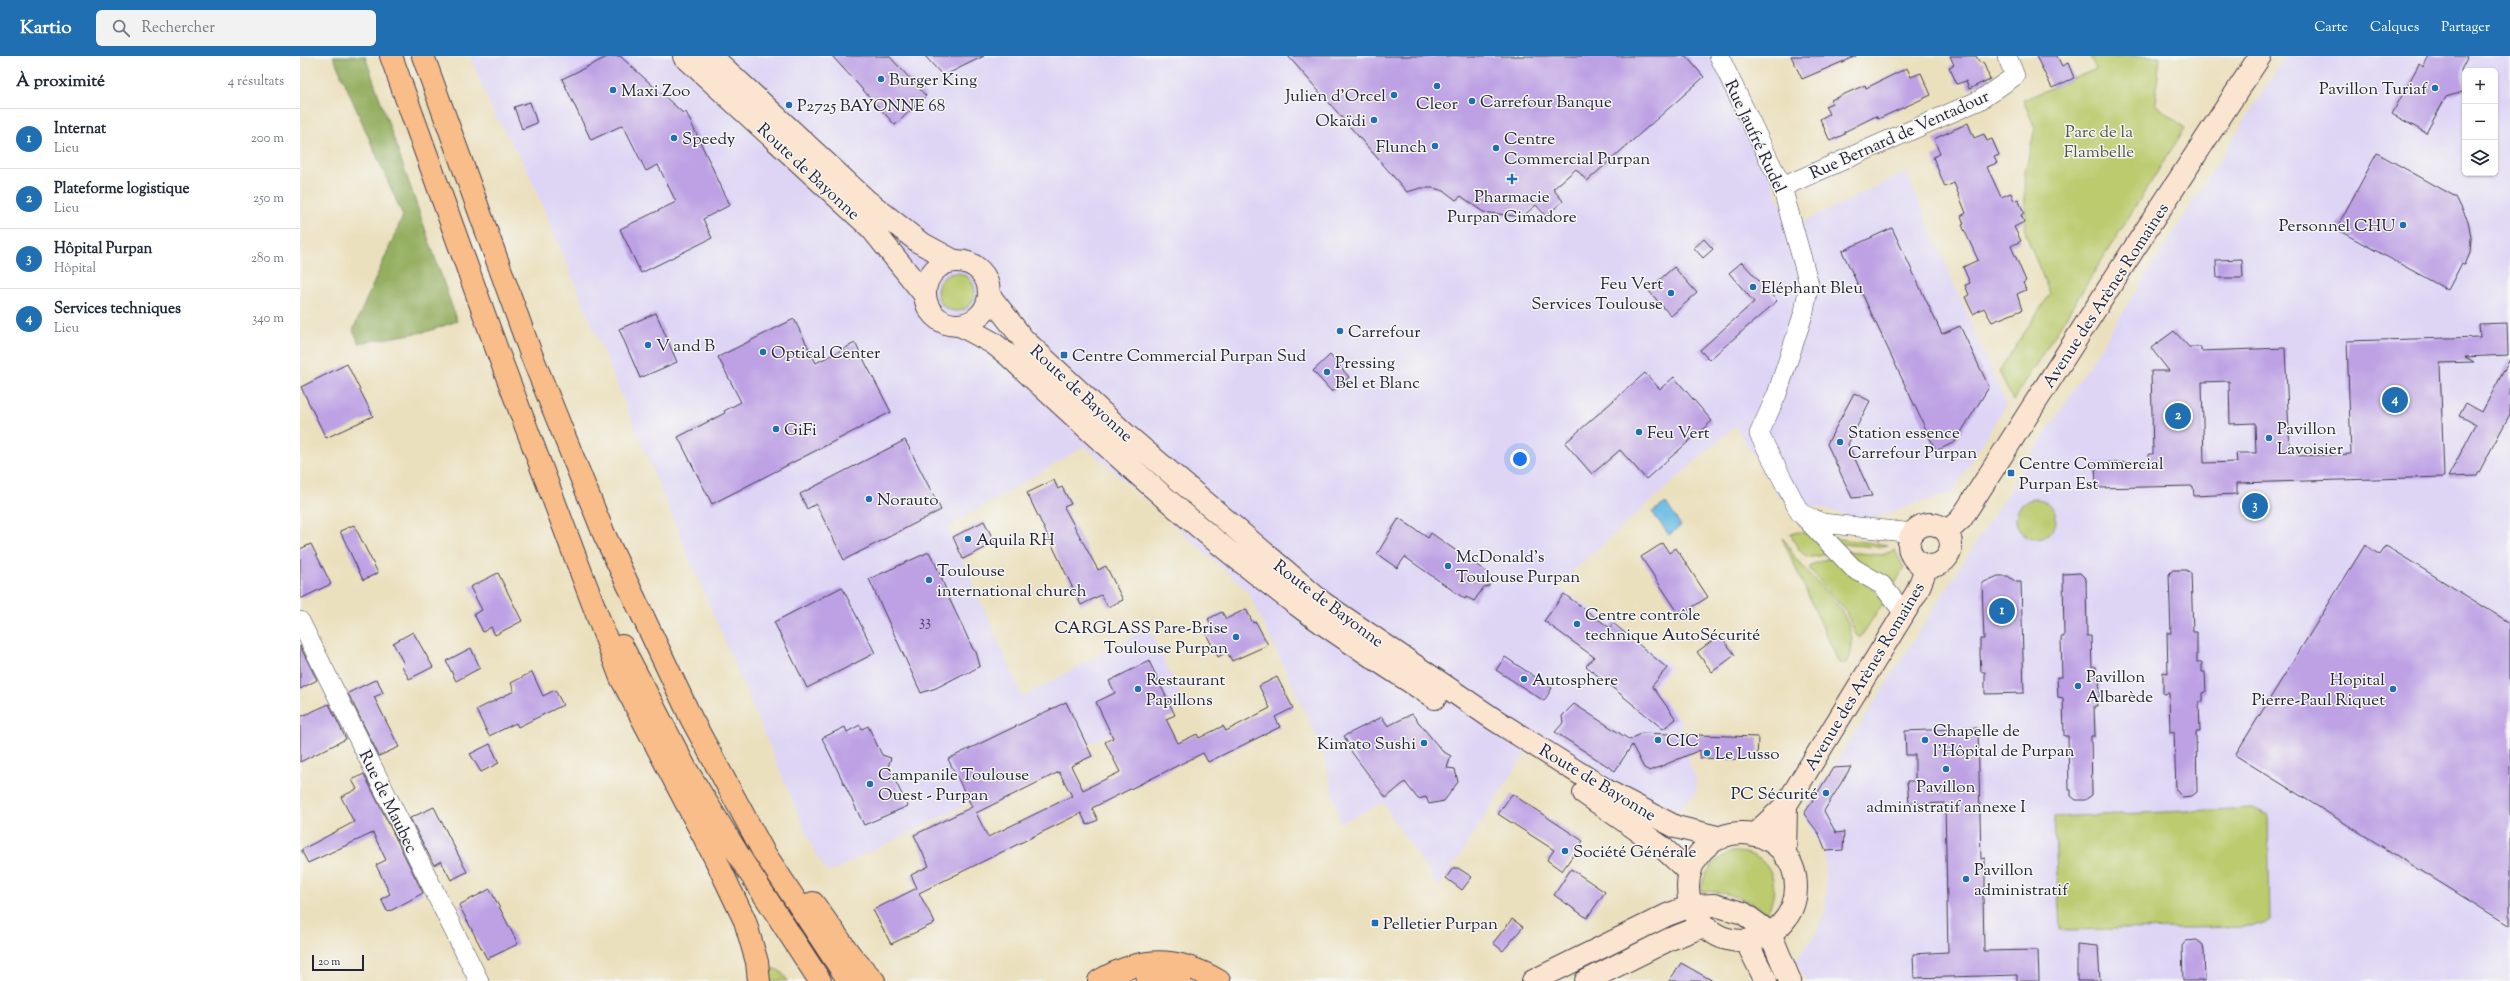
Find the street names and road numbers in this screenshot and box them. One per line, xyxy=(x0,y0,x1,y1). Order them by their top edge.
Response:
street label: Rue Jaufré Rudel xyxy=(1717,76,1791,198)
street label: Rue Bernard de Ventadour xyxy=(1806,85,1994,186)
street label: Route de Bayonne xyxy=(751,118,864,227)
street label: Avenue des Arènes Romaines xyxy=(2038,199,2176,393)
street label: Route de Bayonne xyxy=(1024,340,1137,449)
street label: Route de Bayonne xyxy=(1268,555,1388,654)
street label: Avenue des Arènes Romaines xyxy=(1800,578,1932,776)
street label: Route de Bayonne xyxy=(1534,739,1660,828)
street label: Rue de Maubec xyxy=(352,746,423,858)

